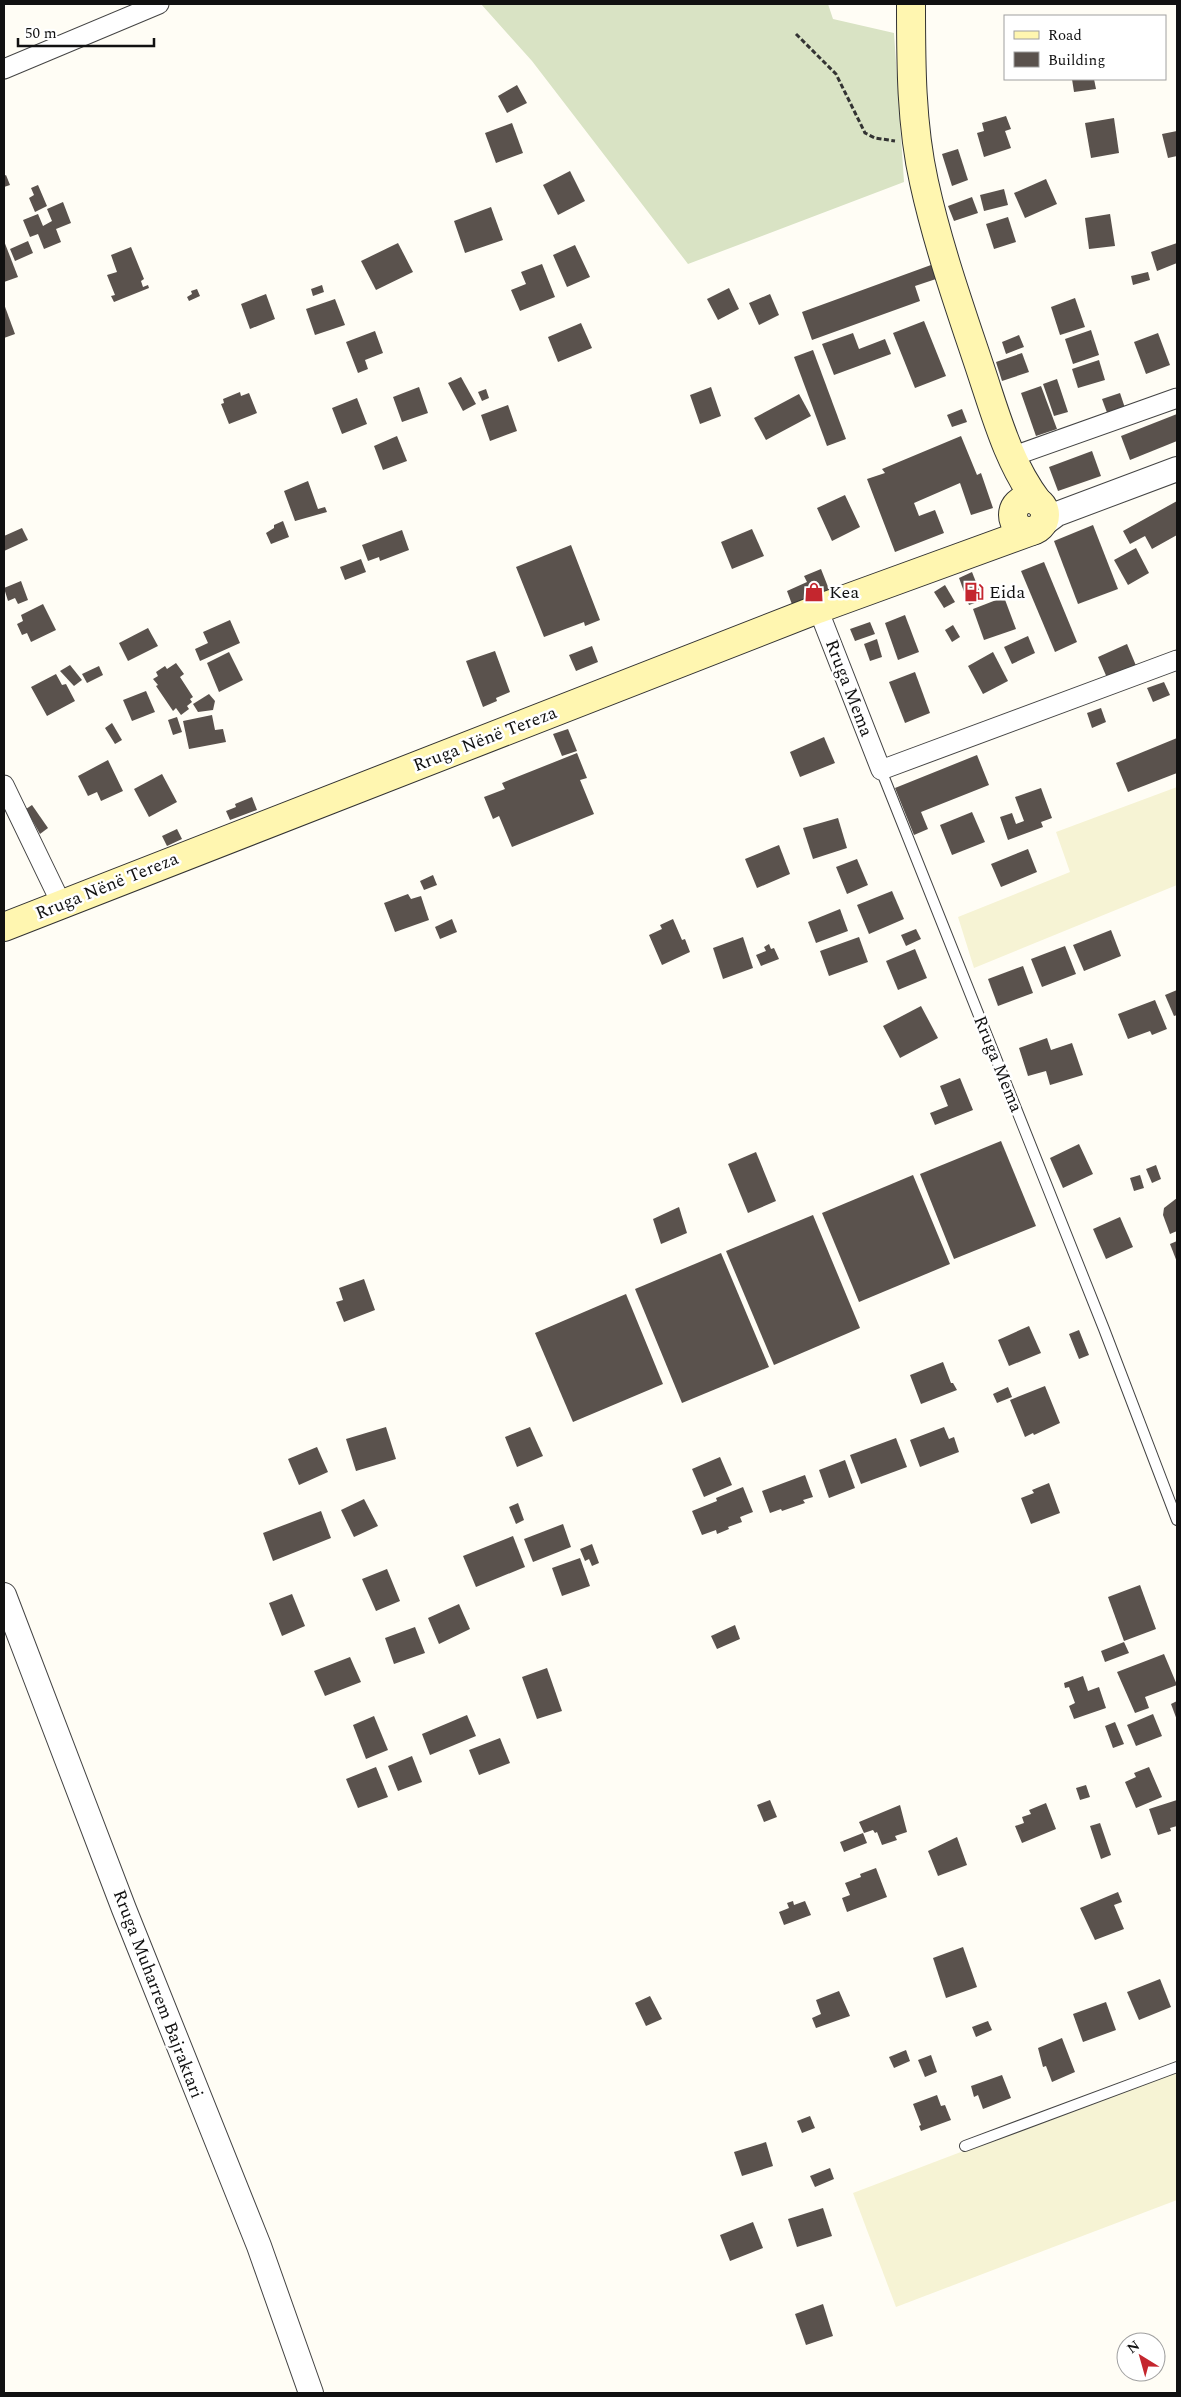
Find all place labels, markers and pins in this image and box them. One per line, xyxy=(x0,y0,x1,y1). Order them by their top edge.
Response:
place label: Kea xyxy=(829,579,859,606)
place label: Eida xyxy=(989,579,1025,606)
shop icon: Kea xyxy=(803,581,825,603)
fuel station icon: Eida xyxy=(963,581,985,603)

